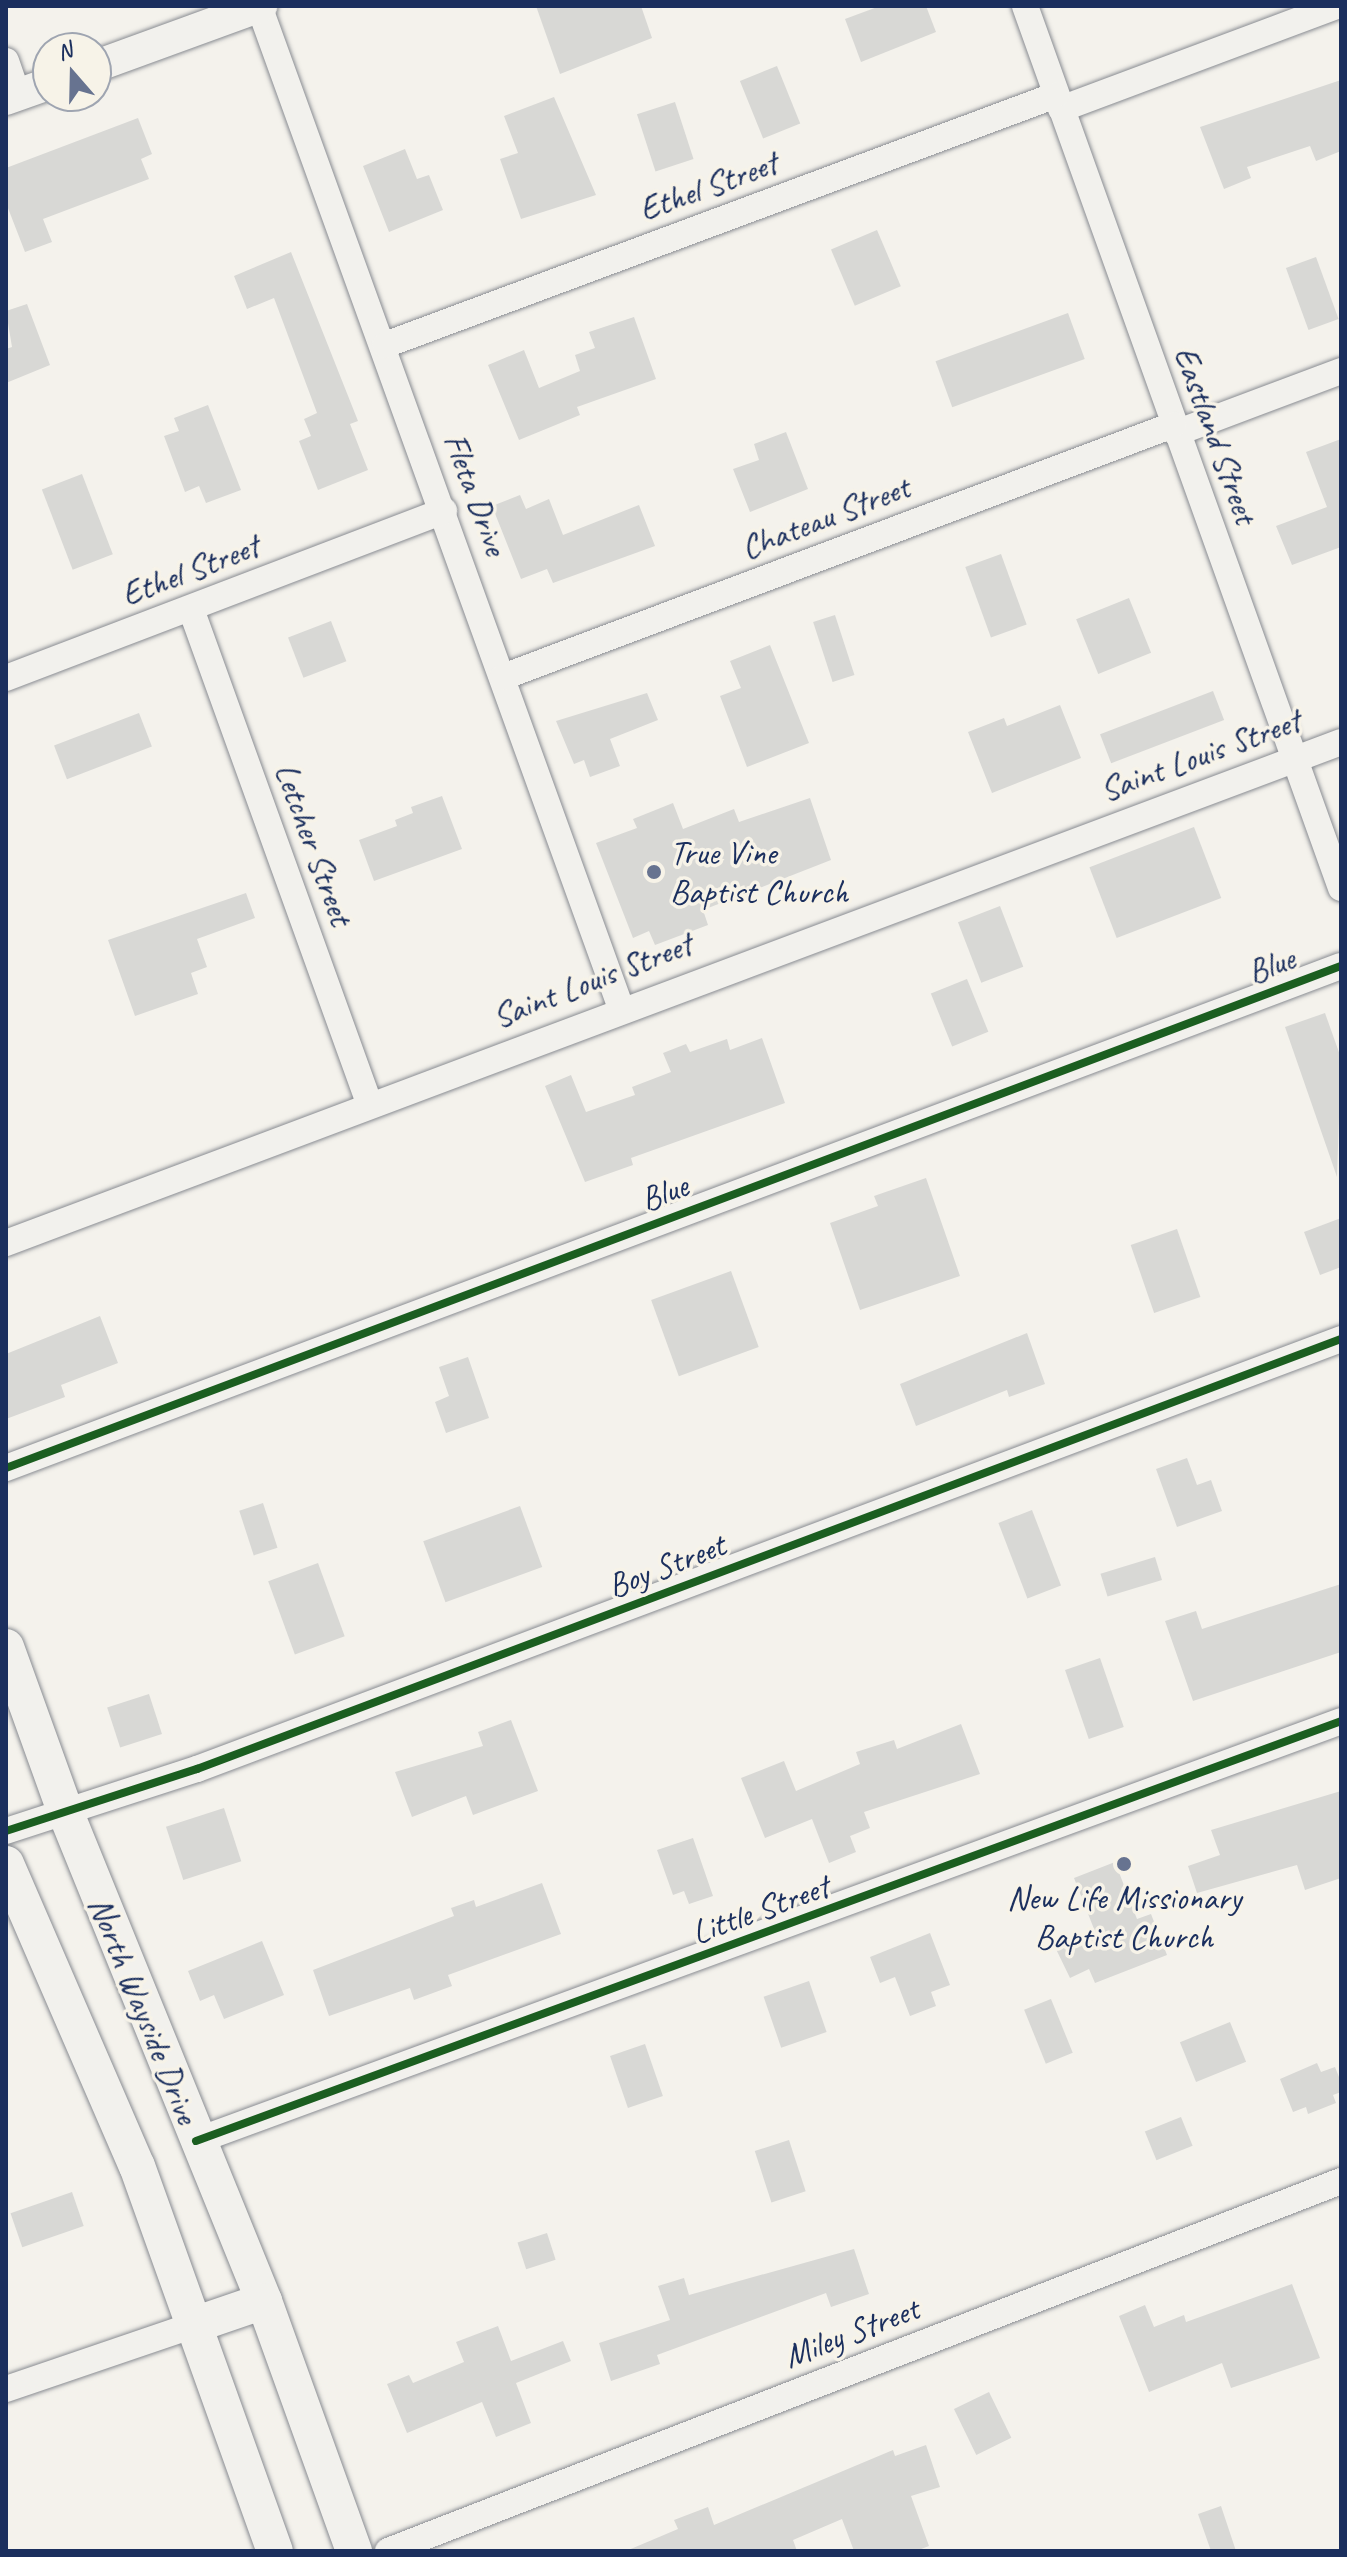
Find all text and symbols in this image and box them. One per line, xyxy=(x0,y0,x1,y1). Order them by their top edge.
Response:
north arrow xyxy=(32,32,112,112)
text: N xyxy=(53,36,76,67)
street label: Ethel Street xyxy=(633,142,783,230)
street label: Eastland Street xyxy=(1165,341,1267,529)
street label: Fleta Drive xyxy=(435,427,517,561)
street label: Chateau Street xyxy=(735,466,915,568)
street label: Ethel Street xyxy=(116,525,264,615)
street label: Saint Louis Street xyxy=(1094,700,1306,810)
street label: Letcher Street xyxy=(266,757,362,931)
place label: True Vine Baptist Church xyxy=(670,832,849,912)
marker: True Vine Baptist Church xyxy=(645,863,663,881)
street label: Saint Louis Street xyxy=(486,923,698,1037)
street label: Blue xyxy=(1242,937,1300,993)
street label: Blue xyxy=(635,1164,693,1220)
street label: Boy Street xyxy=(601,1524,731,1606)
marker: New Life Missionary Baptist Church xyxy=(1115,1855,1133,1873)
street label: Little Street xyxy=(686,1865,834,1953)
place label: New Life Missionary Baptist Church xyxy=(1007,1877,1241,1956)
street label: North Wayside Drive xyxy=(80,1890,208,2130)
street label: Miley Street xyxy=(777,2288,925,2376)

